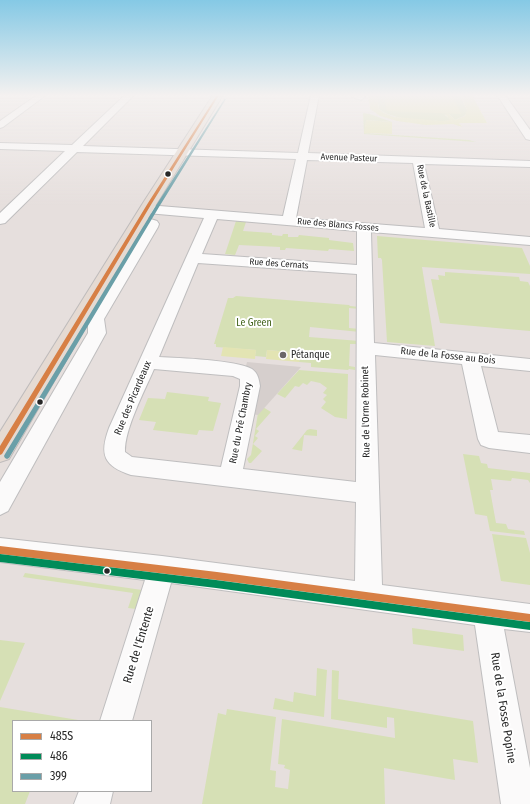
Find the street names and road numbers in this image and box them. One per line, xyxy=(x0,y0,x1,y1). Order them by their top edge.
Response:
street label: Avenue Pasteur xyxy=(320,152,378,164)
street label: Rue de la Bastille xyxy=(414,164,438,228)
street label: Rue des Blancs Fosses xyxy=(297,216,379,234)
street label: Rue des Cernats xyxy=(249,257,309,271)
street label: Rue de la Fosse au Bois xyxy=(400,345,496,367)
street label: Rue des Picardeaux xyxy=(112,359,154,437)
street label: Rue de l'Orme Robinet xyxy=(359,366,373,458)
street label: Rue du Pré Chambry xyxy=(227,381,255,465)
street label: Rue de l'Entente xyxy=(120,605,158,685)
street label: Rue de la Fosse Popine xyxy=(487,651,519,765)

